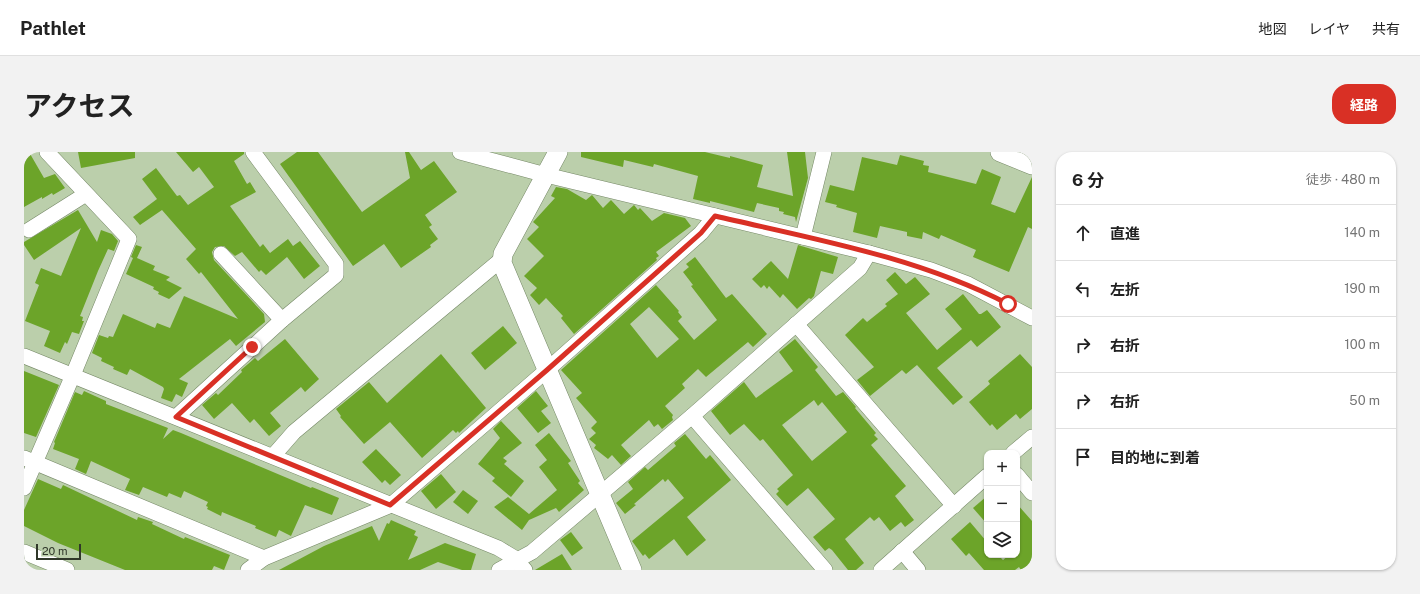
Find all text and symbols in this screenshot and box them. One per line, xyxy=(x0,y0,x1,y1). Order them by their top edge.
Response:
text: Pathlet xyxy=(20,17,86,39)
text: 地図 xyxy=(1258,21,1286,37)
text: レイヤ xyxy=(1308,21,1350,37)
text: 共有 xyxy=(1372,21,1400,37)
button: 経路 xyxy=(1332,84,1396,124)
text: アクセス xyxy=(24,89,135,122)
text: 6 分 xyxy=(1072,170,1104,190)
text: 徒歩 · 480 m xyxy=(1306,172,1380,187)
icon: ahead xyxy=(1072,222,1094,244)
text: 直進 xyxy=(1110,225,1140,242)
text: 140 m xyxy=(1344,225,1380,240)
icon: left xyxy=(1072,278,1094,300)
text: 左折 xyxy=(1110,281,1140,298)
text: 190 m xyxy=(1344,281,1380,296)
route start xyxy=(999,295,1017,313)
icon: right xyxy=(1072,334,1094,356)
text: 右折 xyxy=(1110,337,1140,354)
text: 100 m xyxy=(1344,337,1380,352)
route end xyxy=(243,338,261,356)
icon: right xyxy=(1072,390,1094,412)
text: 右折 xyxy=(1110,393,1140,410)
text: 50 m xyxy=(1349,393,1380,408)
icon: arrive xyxy=(1072,446,1094,468)
text: 目的地に到着 xyxy=(1110,449,1200,466)
map controls xyxy=(984,450,1020,558)
button: + xyxy=(984,450,1020,486)
button: − xyxy=(984,486,1020,522)
button: layers xyxy=(984,522,1020,558)
scale bar xyxy=(36,542,81,561)
text: 20 m xyxy=(42,545,67,557)

